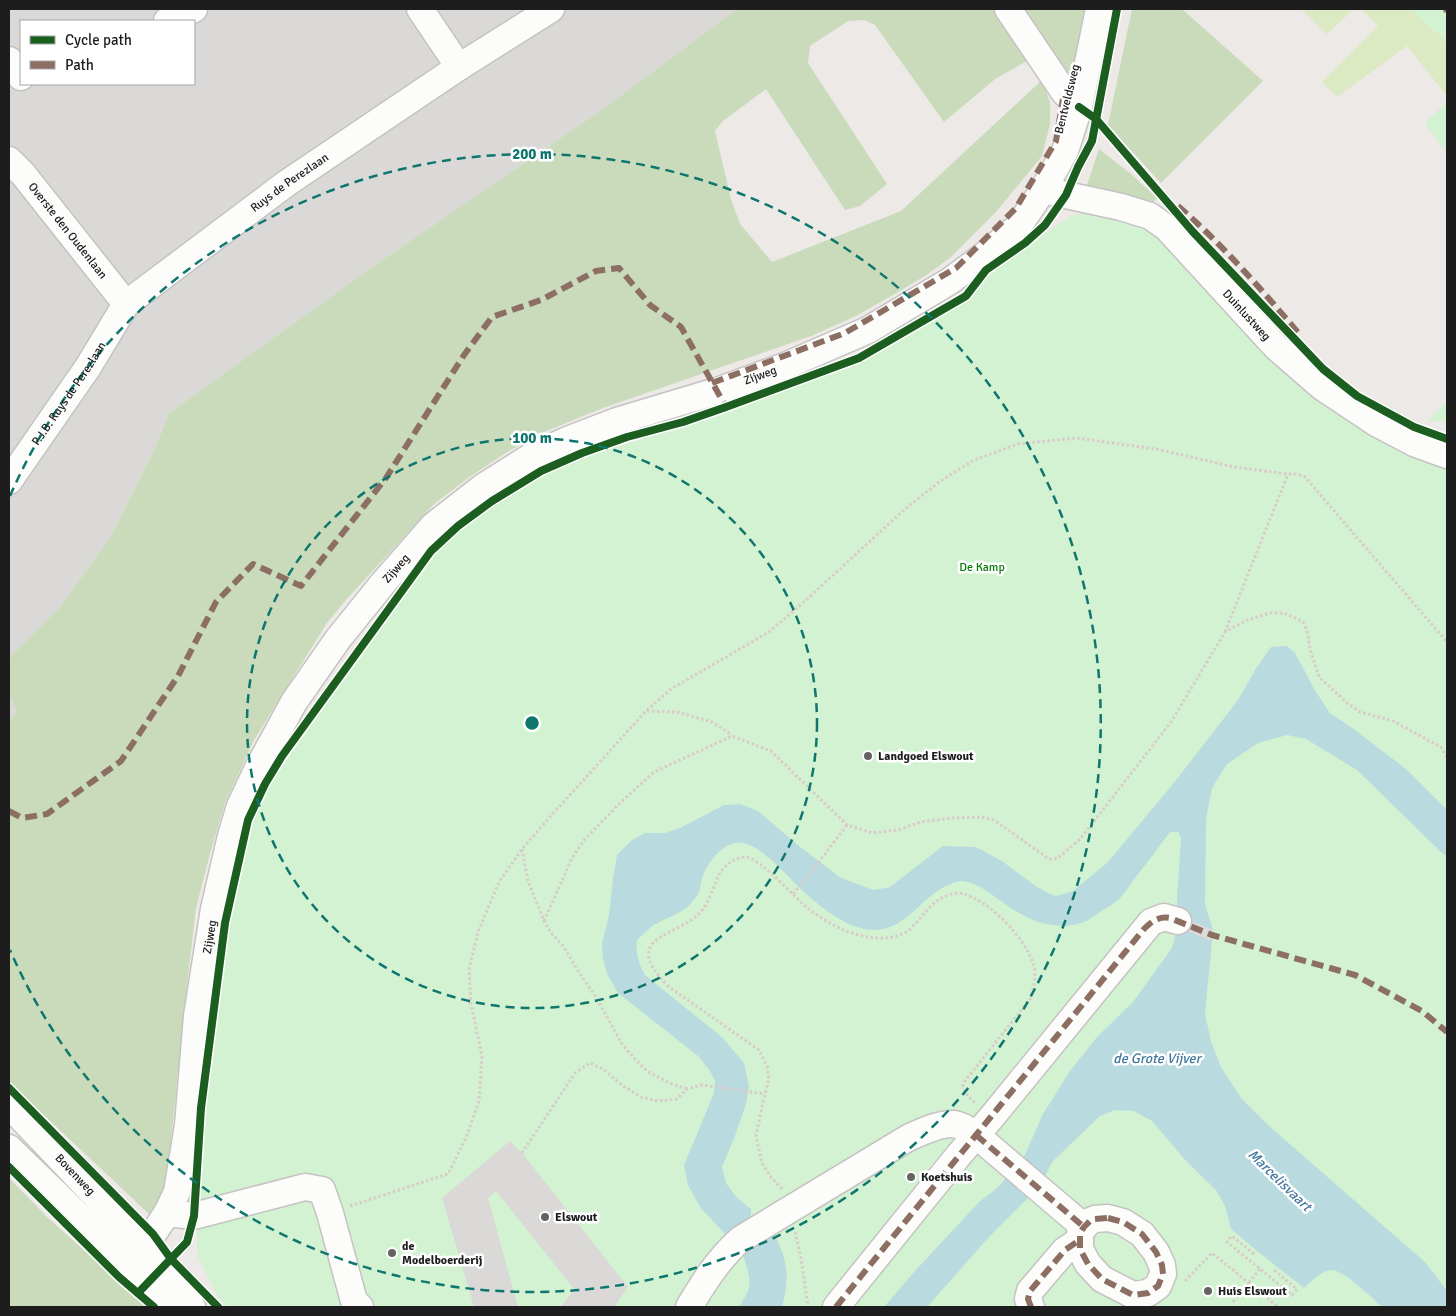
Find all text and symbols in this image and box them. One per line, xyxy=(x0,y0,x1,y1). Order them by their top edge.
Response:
legend xyxy=(20,20,195,85)
text: Cycle path xyxy=(65,31,132,49)
text: Path xyxy=(65,56,94,74)
street label: Bentveldsweg xyxy=(1052,63,1083,136)
text: 200 m xyxy=(512,145,552,163)
street label: Ruys de Perezlaan xyxy=(248,150,332,216)
street label: Overste den Oudenlaan xyxy=(25,180,110,282)
street label: Duinlustweg xyxy=(1219,286,1274,344)
street label: P.J.B. Ruys de Perezlaan xyxy=(29,339,110,449)
street label: Zijweg xyxy=(742,363,779,389)
text: 100 m xyxy=(512,429,552,447)
street label: Zijweg xyxy=(379,551,413,586)
park label: De Kamp xyxy=(959,560,1005,575)
centre of rings xyxy=(523,714,541,732)
place label: Landgoed Elswout xyxy=(878,749,974,764)
marker: Landgoed Elswout xyxy=(862,750,874,762)
street label: Zijweg xyxy=(200,919,220,955)
water label: de Grote Vijver xyxy=(1113,1050,1203,1067)
water label: Marcelisvaart xyxy=(1244,1146,1316,1216)
street label: Bovenweg xyxy=(52,1151,98,1199)
place label: Koetshuis xyxy=(921,1170,973,1185)
marker: Koetshuis xyxy=(905,1171,917,1183)
place label: Elswout xyxy=(555,1210,598,1225)
marker: Elswout xyxy=(539,1211,551,1223)
place label: de Modelboerderij xyxy=(402,1239,482,1268)
marker: de Modelboerderij xyxy=(386,1247,398,1259)
place label: Huis Elswout xyxy=(1218,1284,1287,1299)
marker: Huis Elswout xyxy=(1202,1285,1214,1297)

